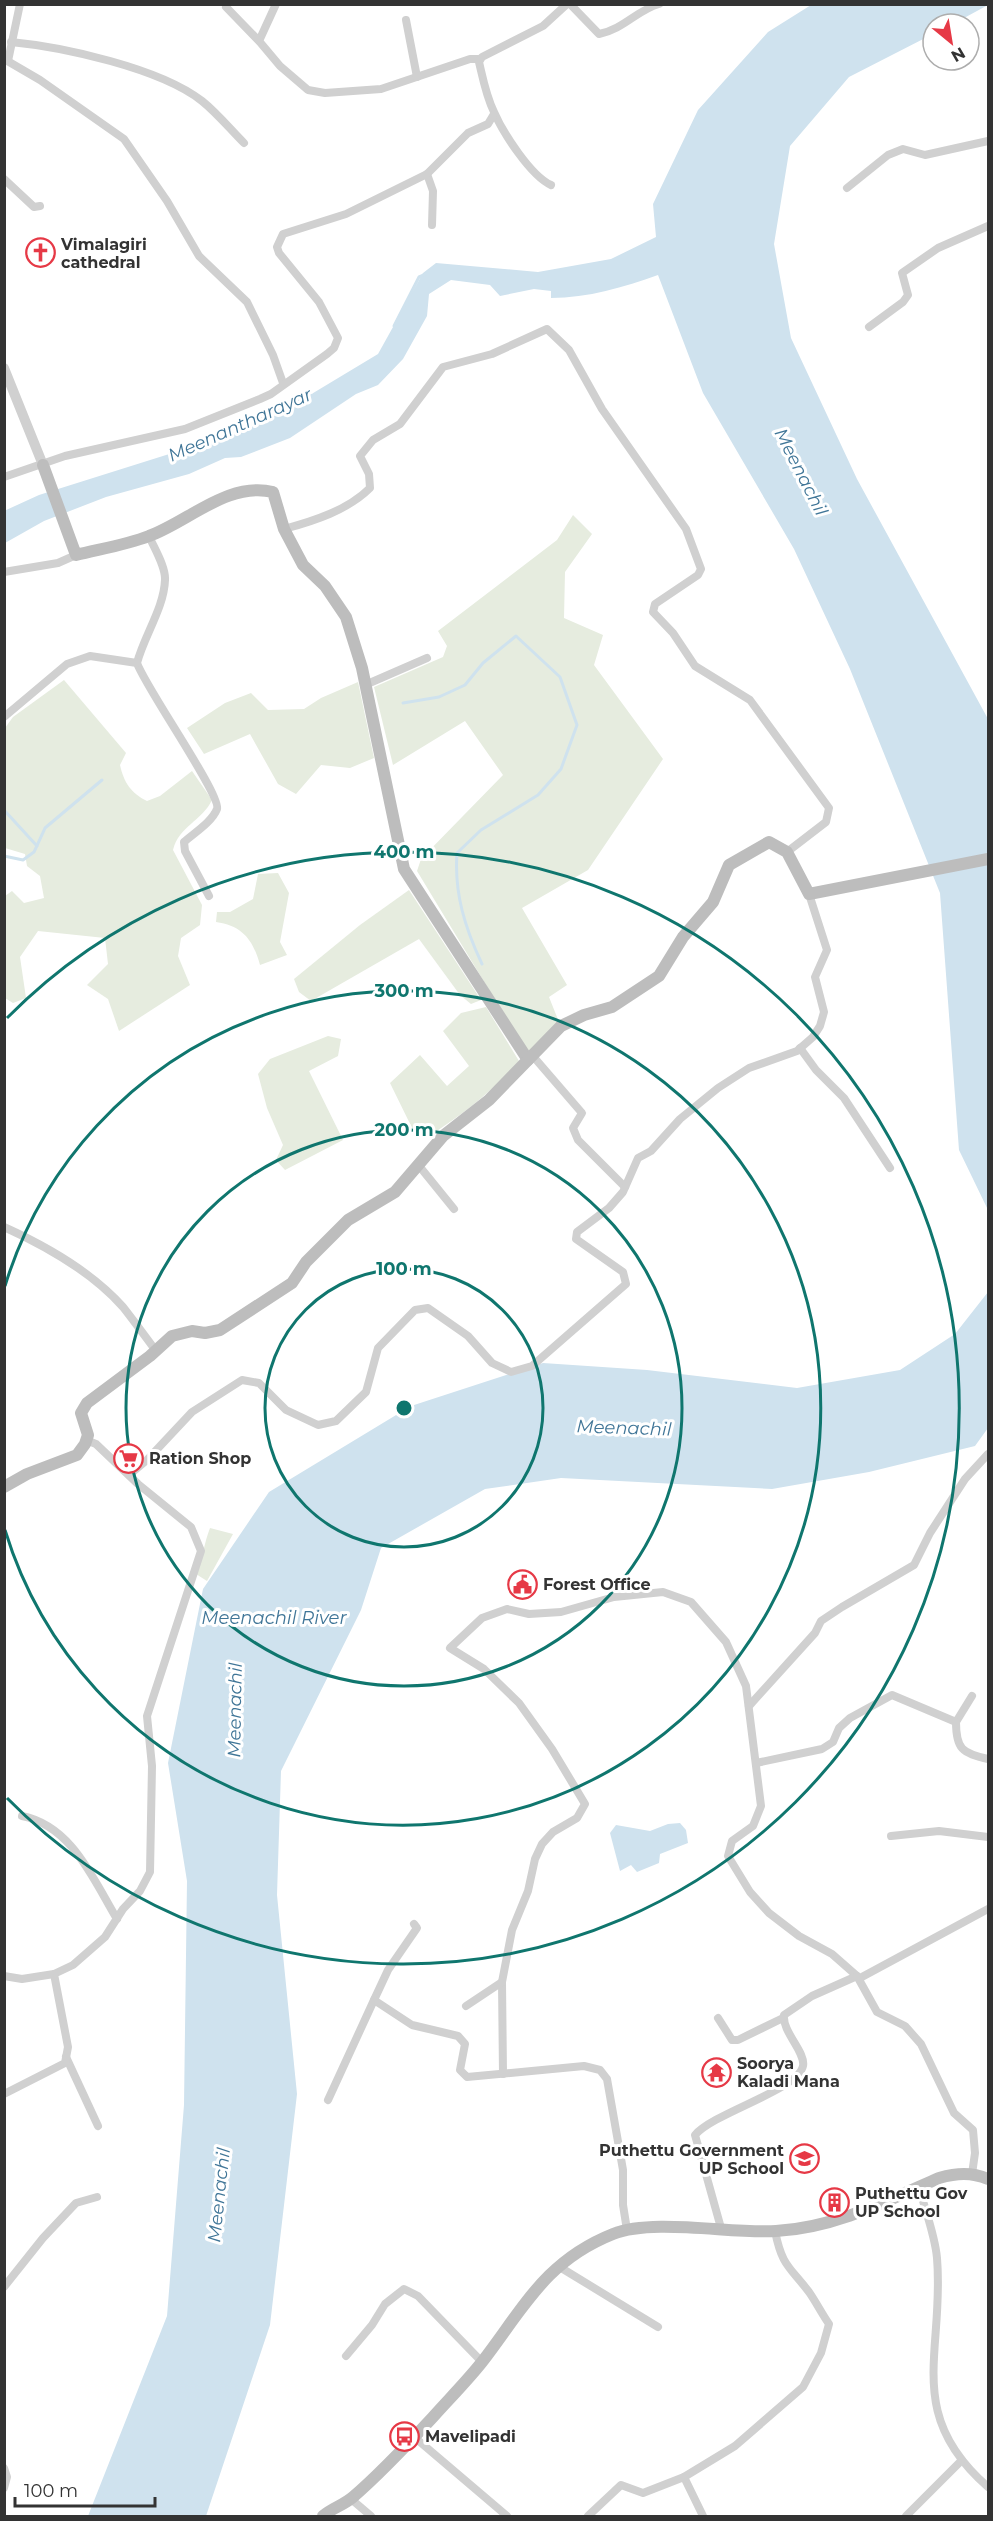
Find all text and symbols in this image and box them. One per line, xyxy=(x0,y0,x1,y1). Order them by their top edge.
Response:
north arrow xyxy=(921,12,981,72)
text: N xyxy=(948,43,969,66)
place label: Vimalagiri cathedral xyxy=(60,235,147,272)
church icon: Vimalagiri cathedral xyxy=(24,237,56,269)
water label: Meenantharayar xyxy=(165,383,316,467)
water label: Meenachil xyxy=(770,425,832,520)
text: 400 m xyxy=(374,841,434,863)
text: 300 m xyxy=(373,980,434,1002)
text: 200 m xyxy=(374,1119,434,1141)
text: 100 m xyxy=(376,1258,432,1280)
centre of rings xyxy=(394,1398,414,1418)
water label: Meenachil xyxy=(576,1415,672,1441)
supermarket icon: Ration Shop xyxy=(112,1442,144,1474)
place label: Ration Shop xyxy=(149,1449,251,1468)
public building icon: Forest Office xyxy=(506,1568,538,1600)
place label: Forest Office xyxy=(543,1575,651,1594)
water label: Meenachil River xyxy=(201,1607,347,1629)
water label: Meenachil xyxy=(223,1662,247,1758)
place label: Soorya Kaladi Mana xyxy=(737,2054,840,2091)
temple icon: Soorya Kaladi Mana xyxy=(700,2056,732,2088)
place label: Puthettu Government UP School xyxy=(599,2141,784,2178)
school or university icon: Puthettu Government UP School xyxy=(789,2143,821,2175)
water label: Meenachil xyxy=(203,2146,235,2243)
place label: Puthettu Gov UP School xyxy=(855,2184,968,2221)
building icon: Puthettu Gov UP School xyxy=(818,2186,850,2218)
bus stop icon: Mavelipadi xyxy=(388,2420,420,2452)
place label: Mavelipadi xyxy=(425,2427,516,2446)
scale bar xyxy=(15,2470,154,2508)
text: 100 m xyxy=(24,2480,78,2502)

